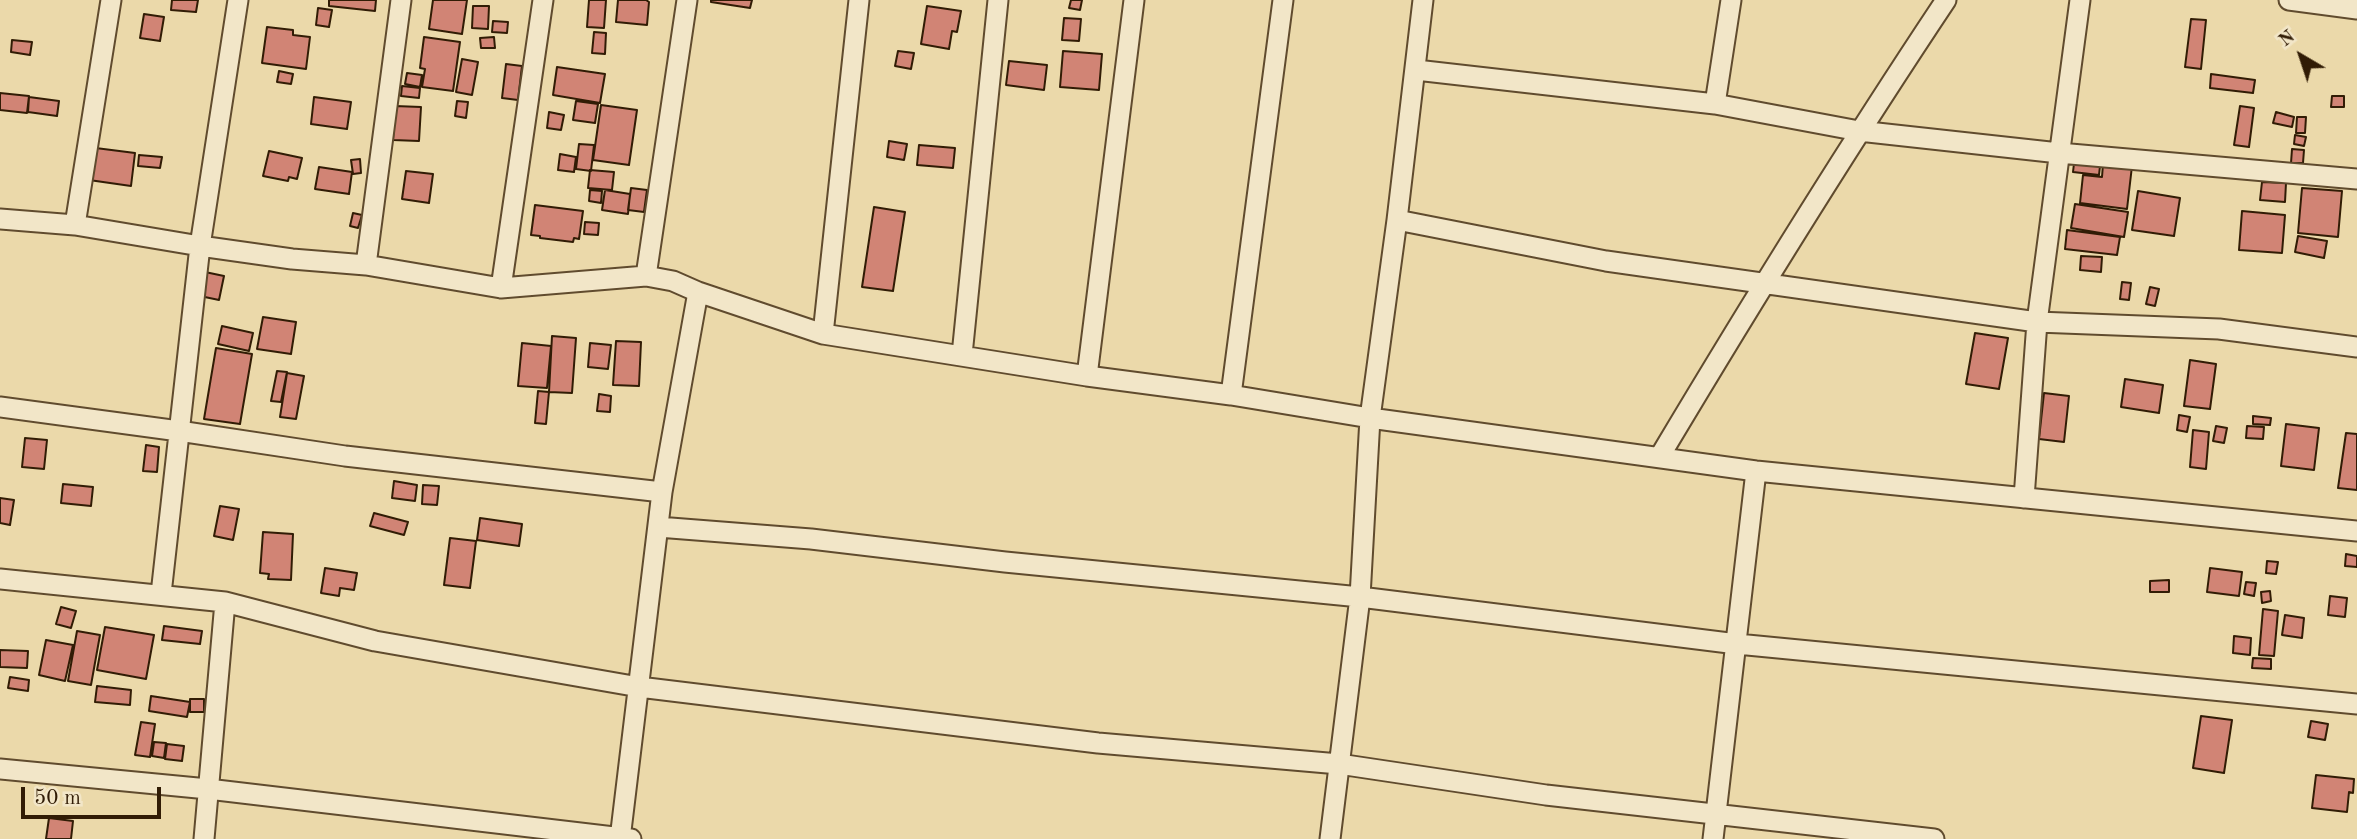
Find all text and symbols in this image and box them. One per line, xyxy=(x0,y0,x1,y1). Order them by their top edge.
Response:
north arrow xyxy=(2266,21,2336,91)
text: N xyxy=(2276,27,2299,51)
scale bar xyxy=(24,772,164,816)
text: 50 m xyxy=(34,788,81,809)

